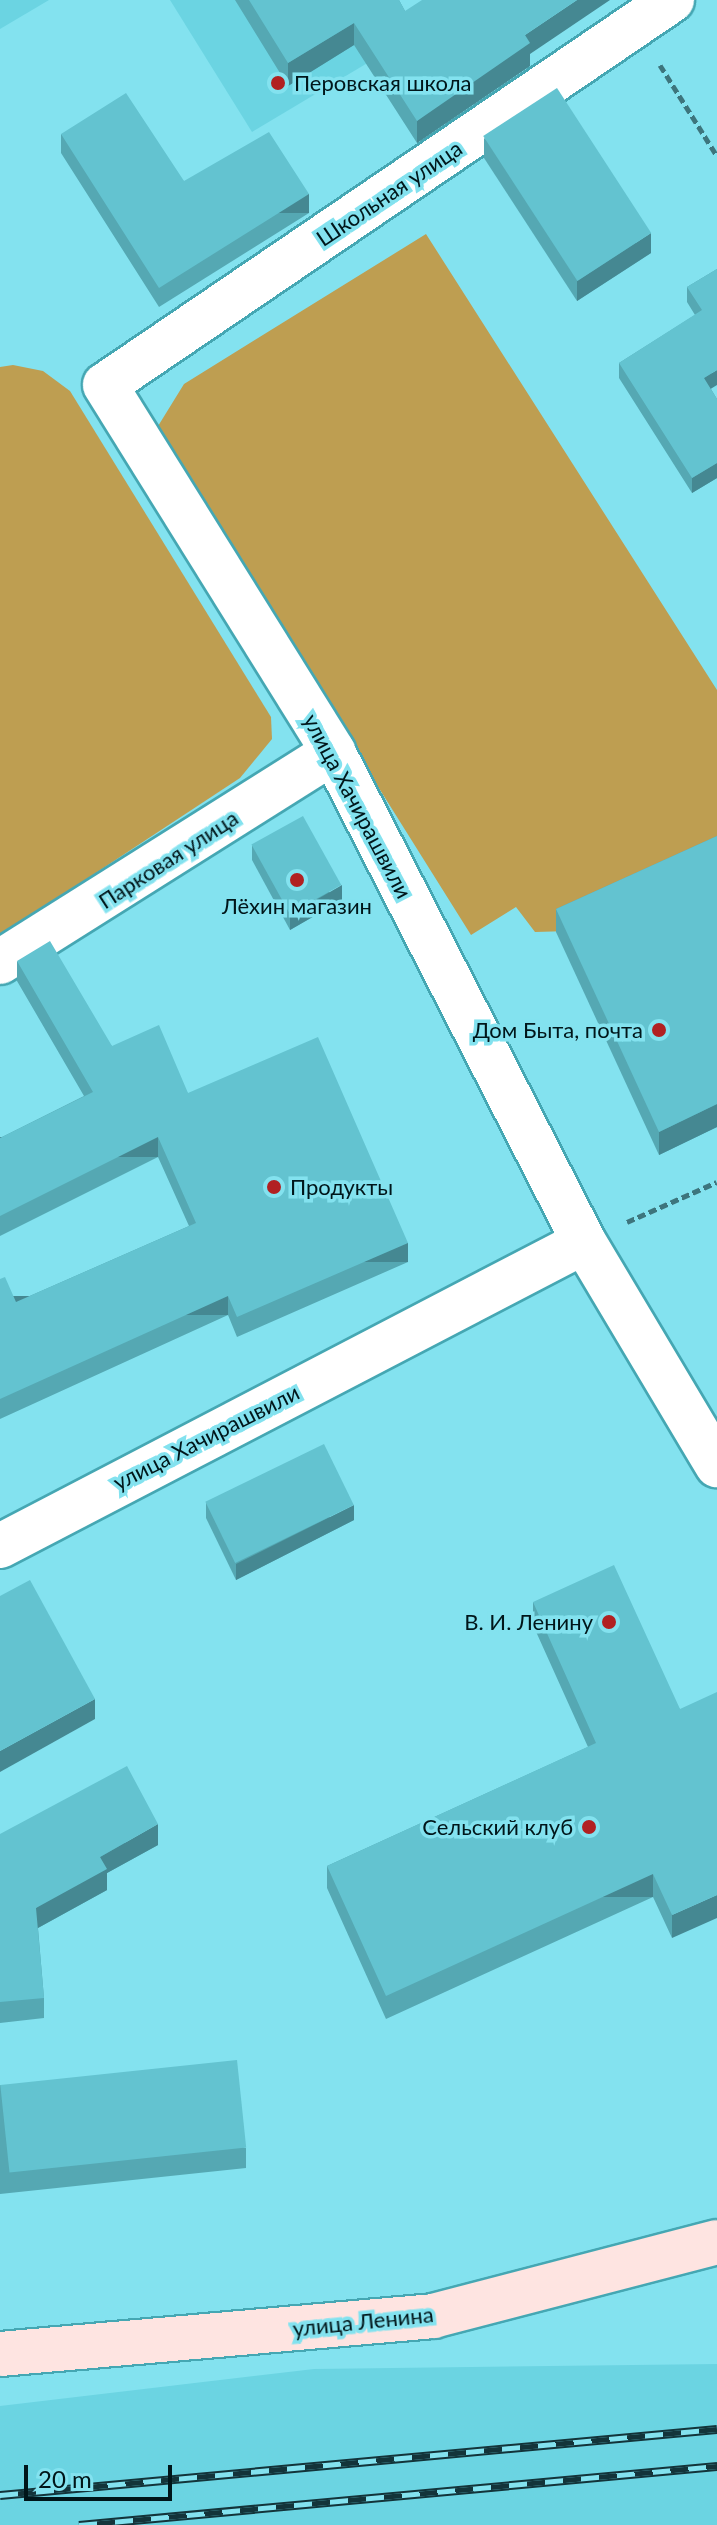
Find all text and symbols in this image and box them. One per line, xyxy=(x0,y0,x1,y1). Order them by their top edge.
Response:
place label: Перовская школа xyxy=(294,70,471,96)
marker: Перовская школа xyxy=(269,74,287,92)
street label: Школьная улица xyxy=(311,135,467,251)
street label: улица Хачирашвили xyxy=(298,709,418,903)
street label: Парковая улица xyxy=(93,804,243,914)
marker: Лёхин магазин xyxy=(288,871,306,889)
place label: Лёхин магазин xyxy=(222,893,372,919)
place label: Дом Быта, почта xyxy=(473,1017,643,1043)
marker: Дом Быта, почта xyxy=(650,1021,668,1039)
place label: Продукты xyxy=(290,1174,393,1200)
marker: Продукты xyxy=(265,1178,283,1196)
street label: улица Хачирашвили xyxy=(109,1379,303,1495)
place label: В. И. Ленину xyxy=(464,1609,593,1635)
marker: В. И. Ленину xyxy=(600,1613,618,1631)
place label: Сельский клуб xyxy=(422,1814,573,1840)
marker: Сельский клуб xyxy=(580,1818,598,1836)
street label: улица Ленина xyxy=(291,2300,435,2342)
scale bar xyxy=(28,2449,176,2499)
text: 20 m xyxy=(38,2464,92,2493)

